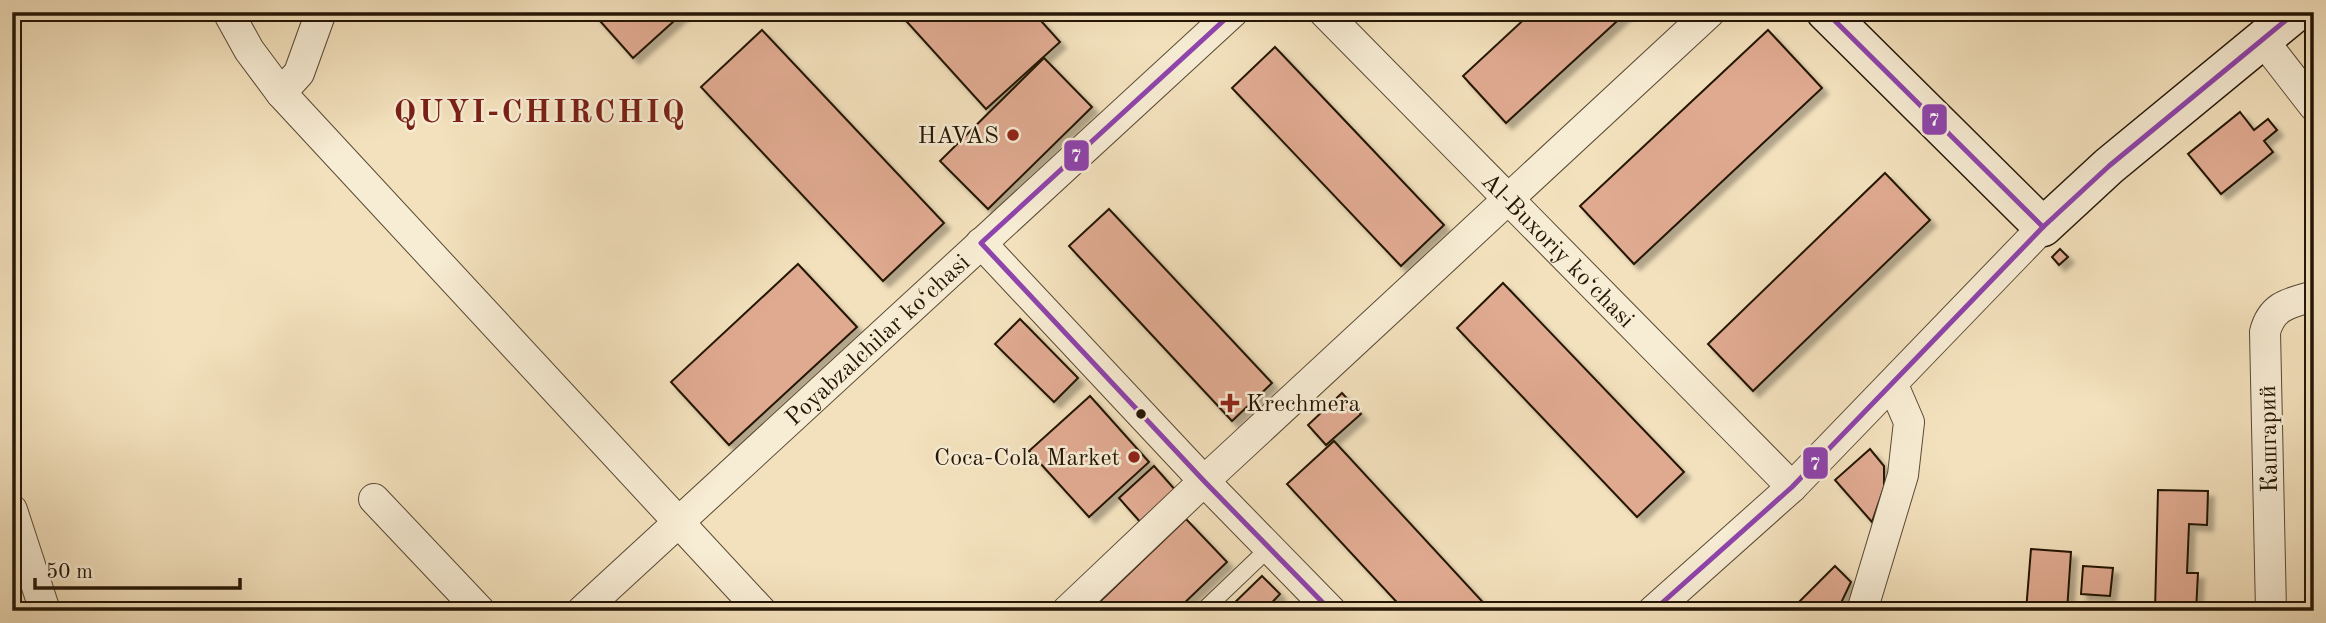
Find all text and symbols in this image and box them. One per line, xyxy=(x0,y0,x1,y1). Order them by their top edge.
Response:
district label: QUYI-CHIRCHIQ xyxy=(394,98,686,130)
line badge: 7 xyxy=(1921,103,1948,136)
text: 7 xyxy=(1928,112,1940,131)
place label: HAVAS xyxy=(917,125,999,149)
marker: HAVAS xyxy=(1005,127,1021,143)
line badge: 7 xyxy=(1063,139,1090,172)
text: 7 xyxy=(1070,148,1082,167)
street label: Al-Buxoriy ko‘chasi xyxy=(1476,169,1638,333)
street label: Poyabzalchilar ko‘chasi xyxy=(782,251,975,431)
street label: Кашгарий xyxy=(2257,385,2283,493)
marker: Krechmera xyxy=(1220,393,1240,413)
place label: Krechmera xyxy=(1246,393,1360,417)
unlabelled marker xyxy=(1134,407,1148,421)
line badge: 7 xyxy=(1802,446,1829,480)
place label: Coca-Cola Market xyxy=(934,447,1120,471)
marker: Coca-Cola Market xyxy=(1126,449,1142,465)
text: 7 xyxy=(1809,456,1821,475)
scale bar xyxy=(35,546,240,590)
text: 50 m xyxy=(46,562,93,583)

